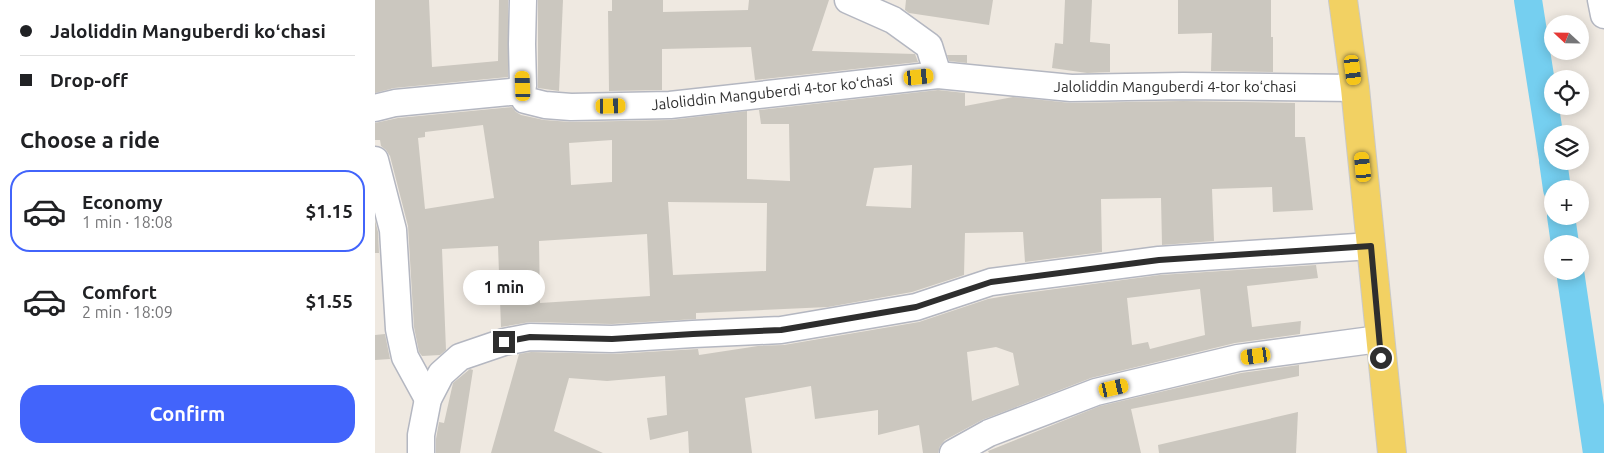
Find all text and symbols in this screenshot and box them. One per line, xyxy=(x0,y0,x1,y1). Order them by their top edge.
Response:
north arrow xyxy=(1544,15,1589,60)
map controls xyxy=(1544,15,1589,280)
text: Jaloliddin Manguberdi koʻchasi xyxy=(50,20,326,42)
car xyxy=(1343,54,1362,86)
car xyxy=(903,68,934,86)
text: Drop-off xyxy=(50,69,128,91)
button: locate xyxy=(1544,70,1589,115)
car xyxy=(514,71,531,101)
street label: Jaloliddin Manguberdi 4-tor koʻchasi xyxy=(650,71,894,113)
street label: Jaloliddin Manguberdi 4-tor koʻchasi xyxy=(1054,78,1297,95)
car xyxy=(595,98,626,114)
button: layers xyxy=(1544,125,1589,170)
text: Choose a ride xyxy=(20,127,160,152)
car xyxy=(1353,151,1372,183)
button: + xyxy=(1544,180,1589,225)
icon: car xyxy=(22,189,67,234)
text: Economy xyxy=(82,191,163,213)
text: $1.15 xyxy=(305,200,353,222)
text: 1 min · 18:08 xyxy=(82,213,173,231)
button: − xyxy=(1544,235,1589,280)
callout: 1 min xyxy=(463,270,545,304)
text: 1 min xyxy=(484,278,524,296)
icon: car xyxy=(22,279,67,324)
text: Comfort xyxy=(82,281,157,303)
text: $1.55 xyxy=(305,290,353,312)
text: 2 min · 18:09 xyxy=(82,303,173,321)
route end xyxy=(493,331,515,353)
car xyxy=(1240,346,1271,366)
route start xyxy=(1370,347,1392,369)
car xyxy=(1097,377,1130,399)
button: Confirm xyxy=(20,385,355,443)

